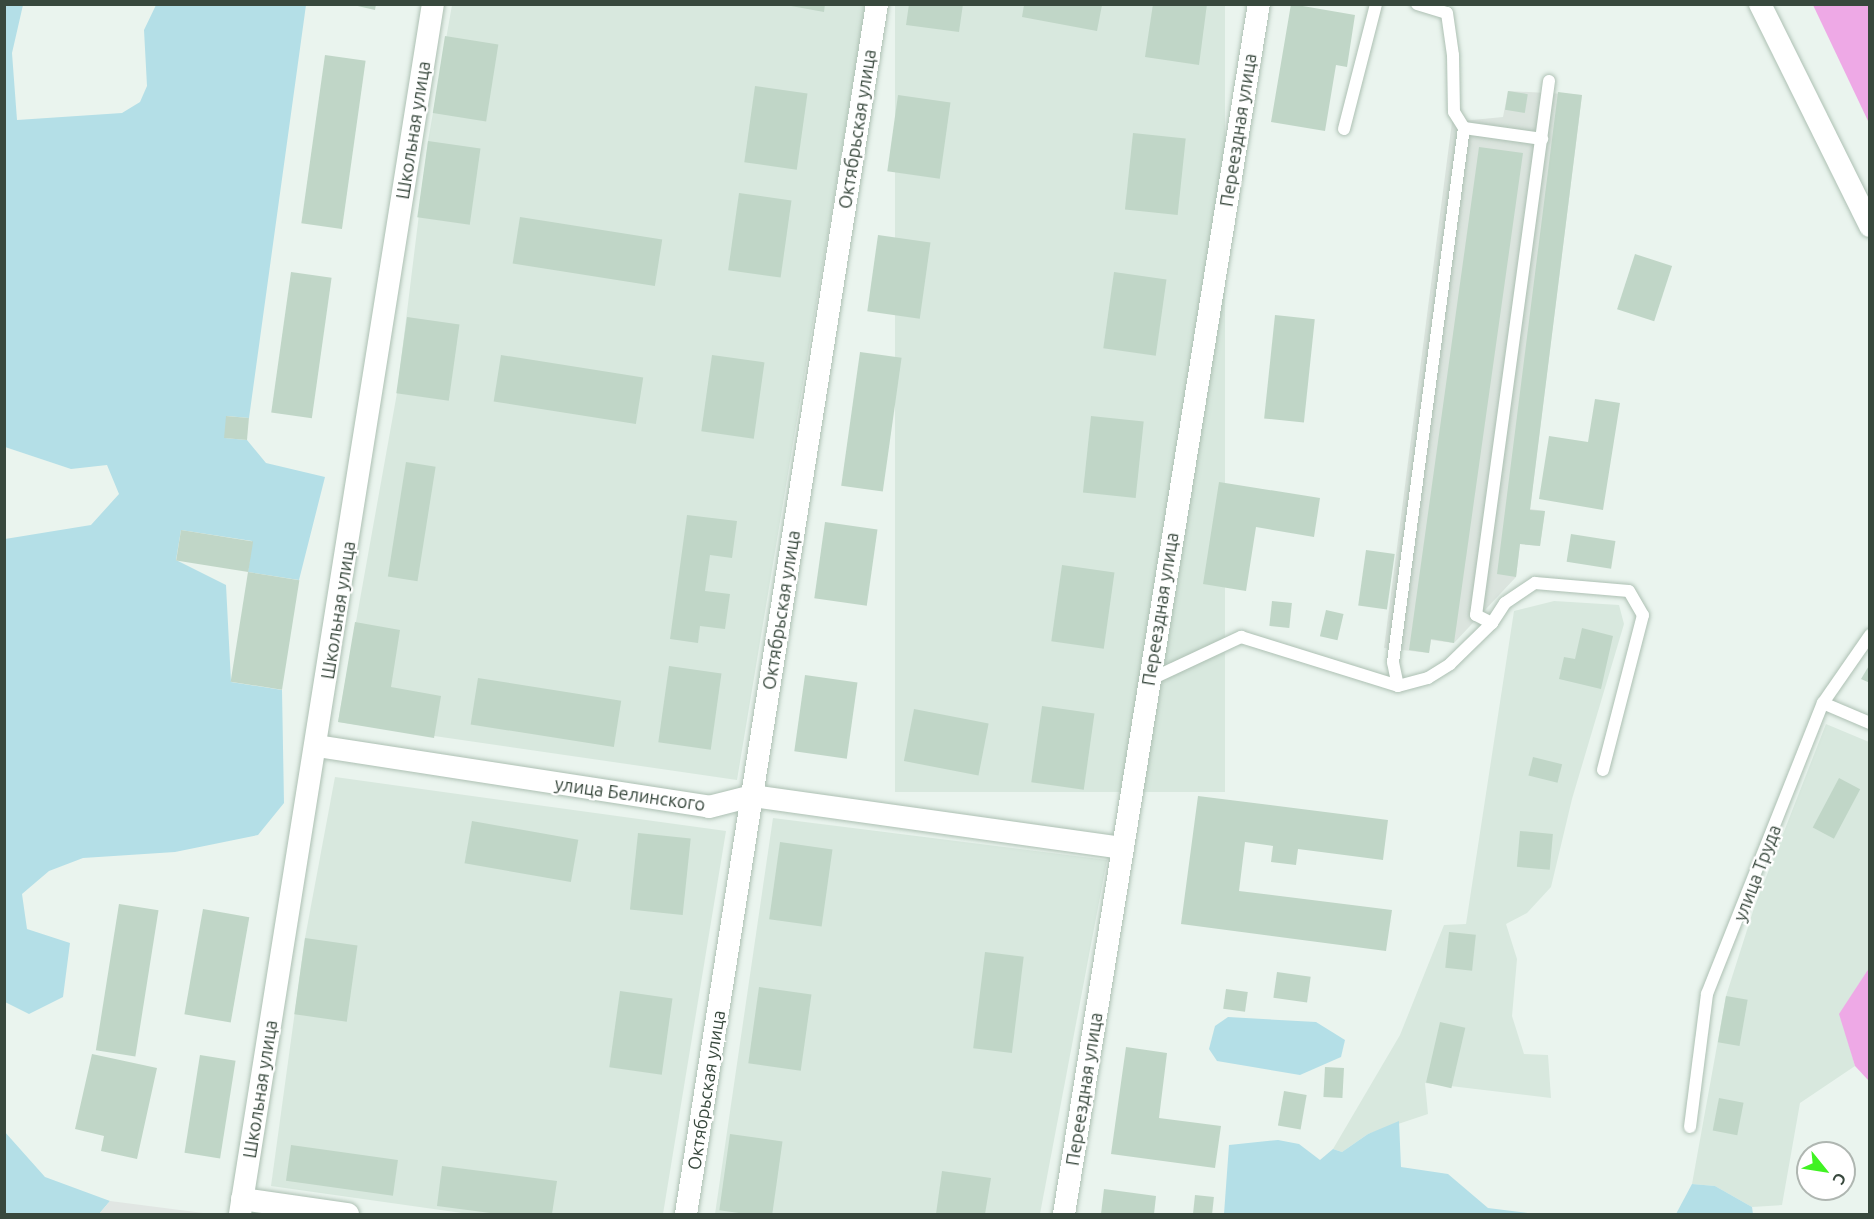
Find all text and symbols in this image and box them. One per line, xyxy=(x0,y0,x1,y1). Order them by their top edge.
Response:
street label: Октябрьская улица xyxy=(834,48,880,210)
street label: Переездная улица xyxy=(1215,52,1261,208)
street label: Школьная улица xyxy=(391,59,435,201)
street label: Октябрьская улица xyxy=(758,529,804,691)
street label: Переездная улица xyxy=(1137,531,1183,687)
street label: Школьная улица xyxy=(316,539,360,681)
street label: улица Белинского xyxy=(553,773,707,815)
street label: улица Труда xyxy=(1729,822,1785,924)
street label: Октябрьская улица xyxy=(683,1009,729,1171)
street label: Переездная улица xyxy=(1061,1011,1107,1167)
street label: Школьная улица xyxy=(238,1018,282,1160)
north arrow xyxy=(1796,1141,1856,1201)
text: С xyxy=(1830,1170,1850,1188)

